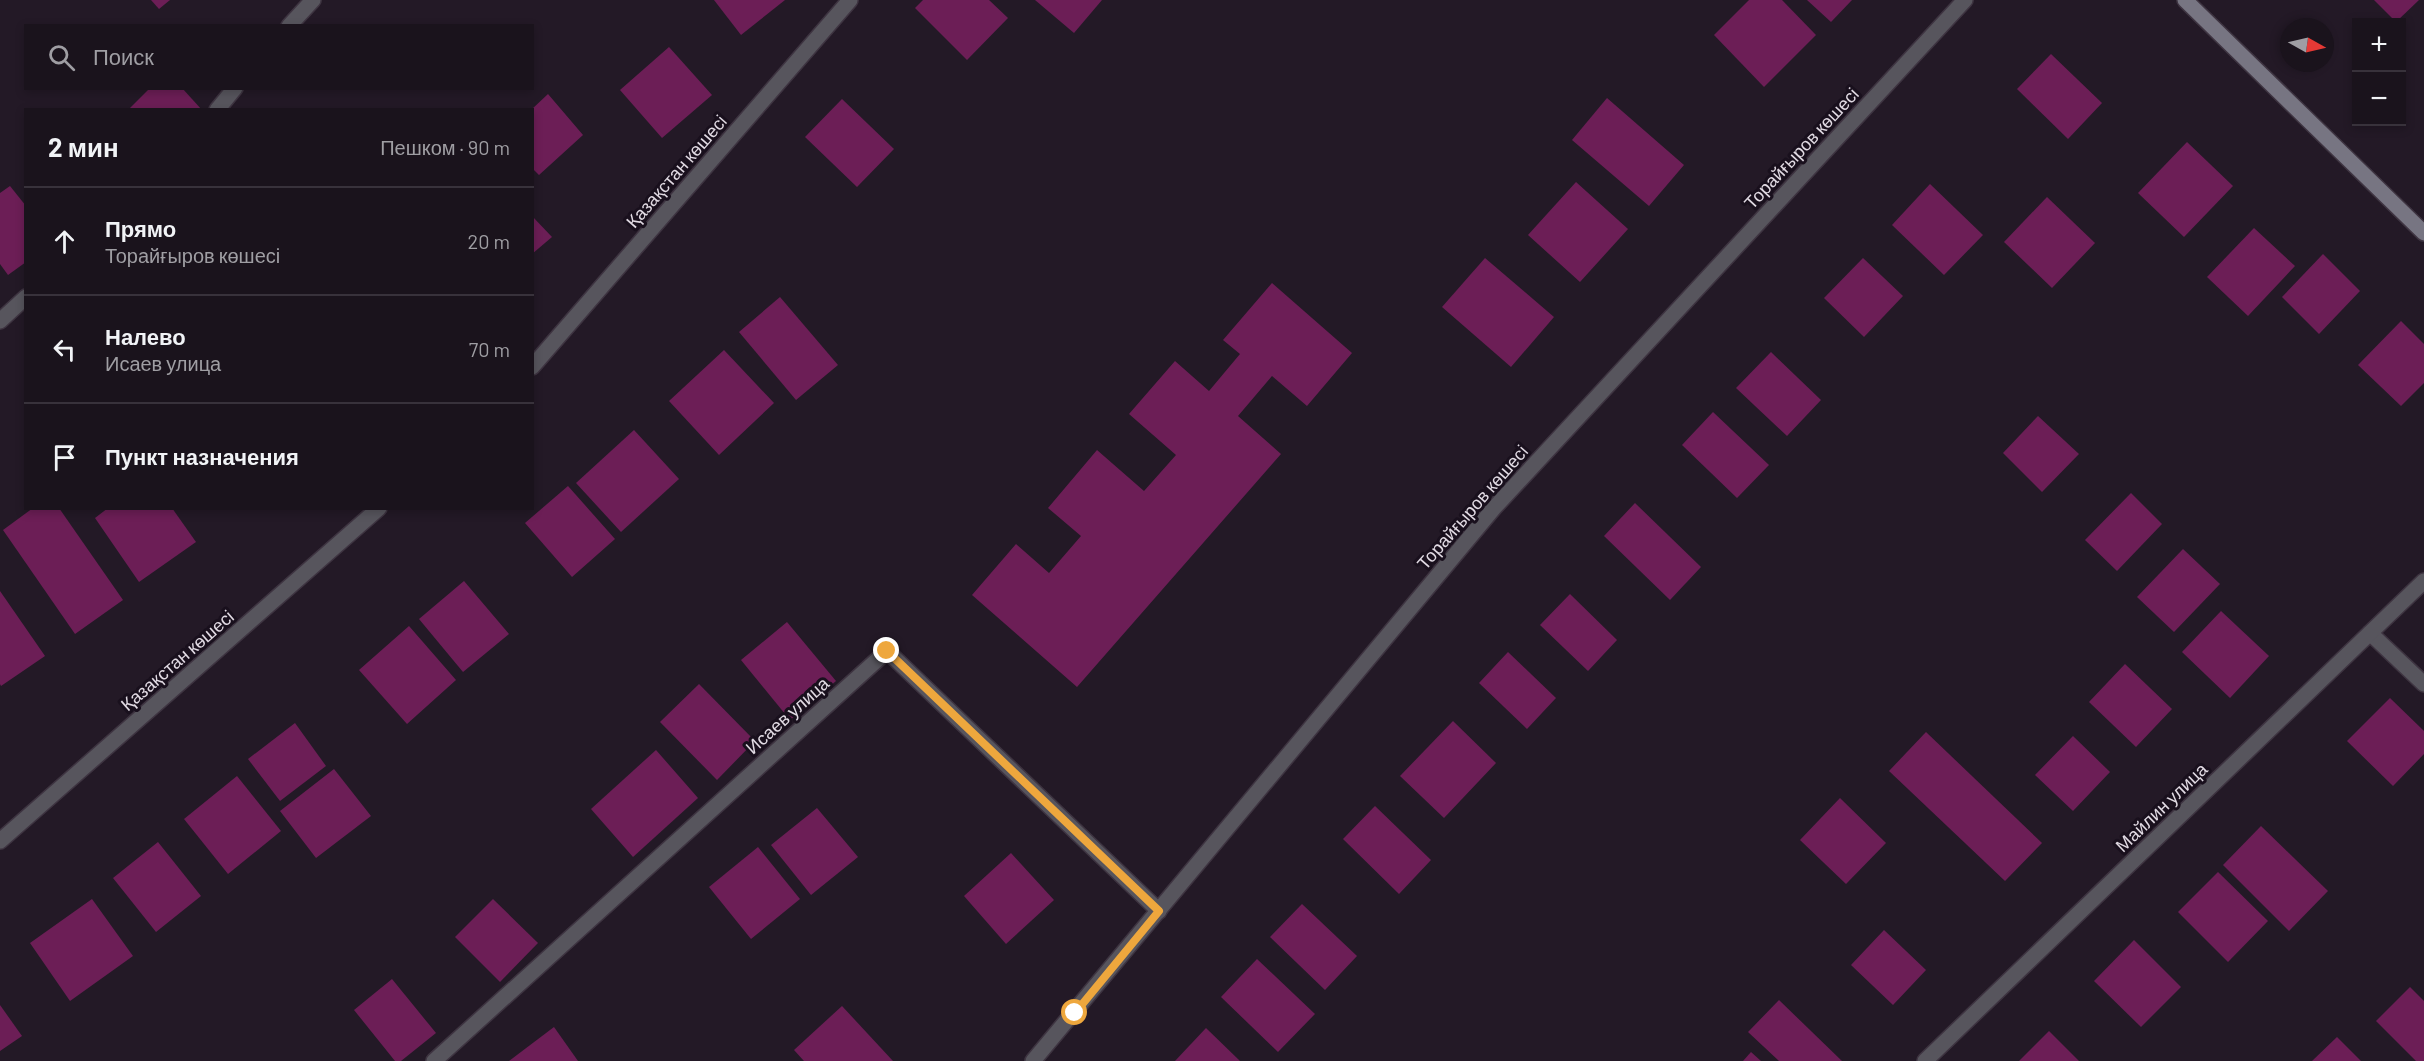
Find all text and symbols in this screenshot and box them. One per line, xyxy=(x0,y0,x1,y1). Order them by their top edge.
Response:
north arrow xyxy=(2280,18,2334,72)
map controls xyxy=(2352,18,2406,126)
button: + xyxy=(2352,18,2406,72)
search box xyxy=(24,24,534,90)
icon: search xyxy=(45,41,78,74)
text: Поиск xyxy=(93,43,154,69)
button: − xyxy=(2352,72,2406,126)
street label: Торайғыров көшесі xyxy=(1739,83,1863,213)
street label: Қазақстан көшесі xyxy=(621,110,731,232)
text: 2 мин xyxy=(48,131,119,162)
text: Пешком · 90 m xyxy=(380,135,510,159)
text: Прямо xyxy=(105,215,176,241)
icon: ahead xyxy=(48,225,81,258)
text: 20 m xyxy=(467,229,510,253)
text: Торайғыров көшесі xyxy=(105,243,280,267)
text: Налево xyxy=(105,323,186,349)
icon: left xyxy=(48,333,81,366)
text: 70 m xyxy=(469,337,510,361)
text: Исаев улица xyxy=(105,351,221,375)
street label: Торайғыров көшесі xyxy=(1412,440,1532,574)
icon: arrive xyxy=(48,441,81,474)
text: Пункт назначения xyxy=(105,443,299,469)
street label: Қазақстан көшесі xyxy=(116,605,238,715)
route end xyxy=(873,637,899,663)
street label: Исаев улица xyxy=(741,671,834,758)
street label: Майлин улица xyxy=(2111,757,2212,856)
route start xyxy=(1061,999,1087,1025)

